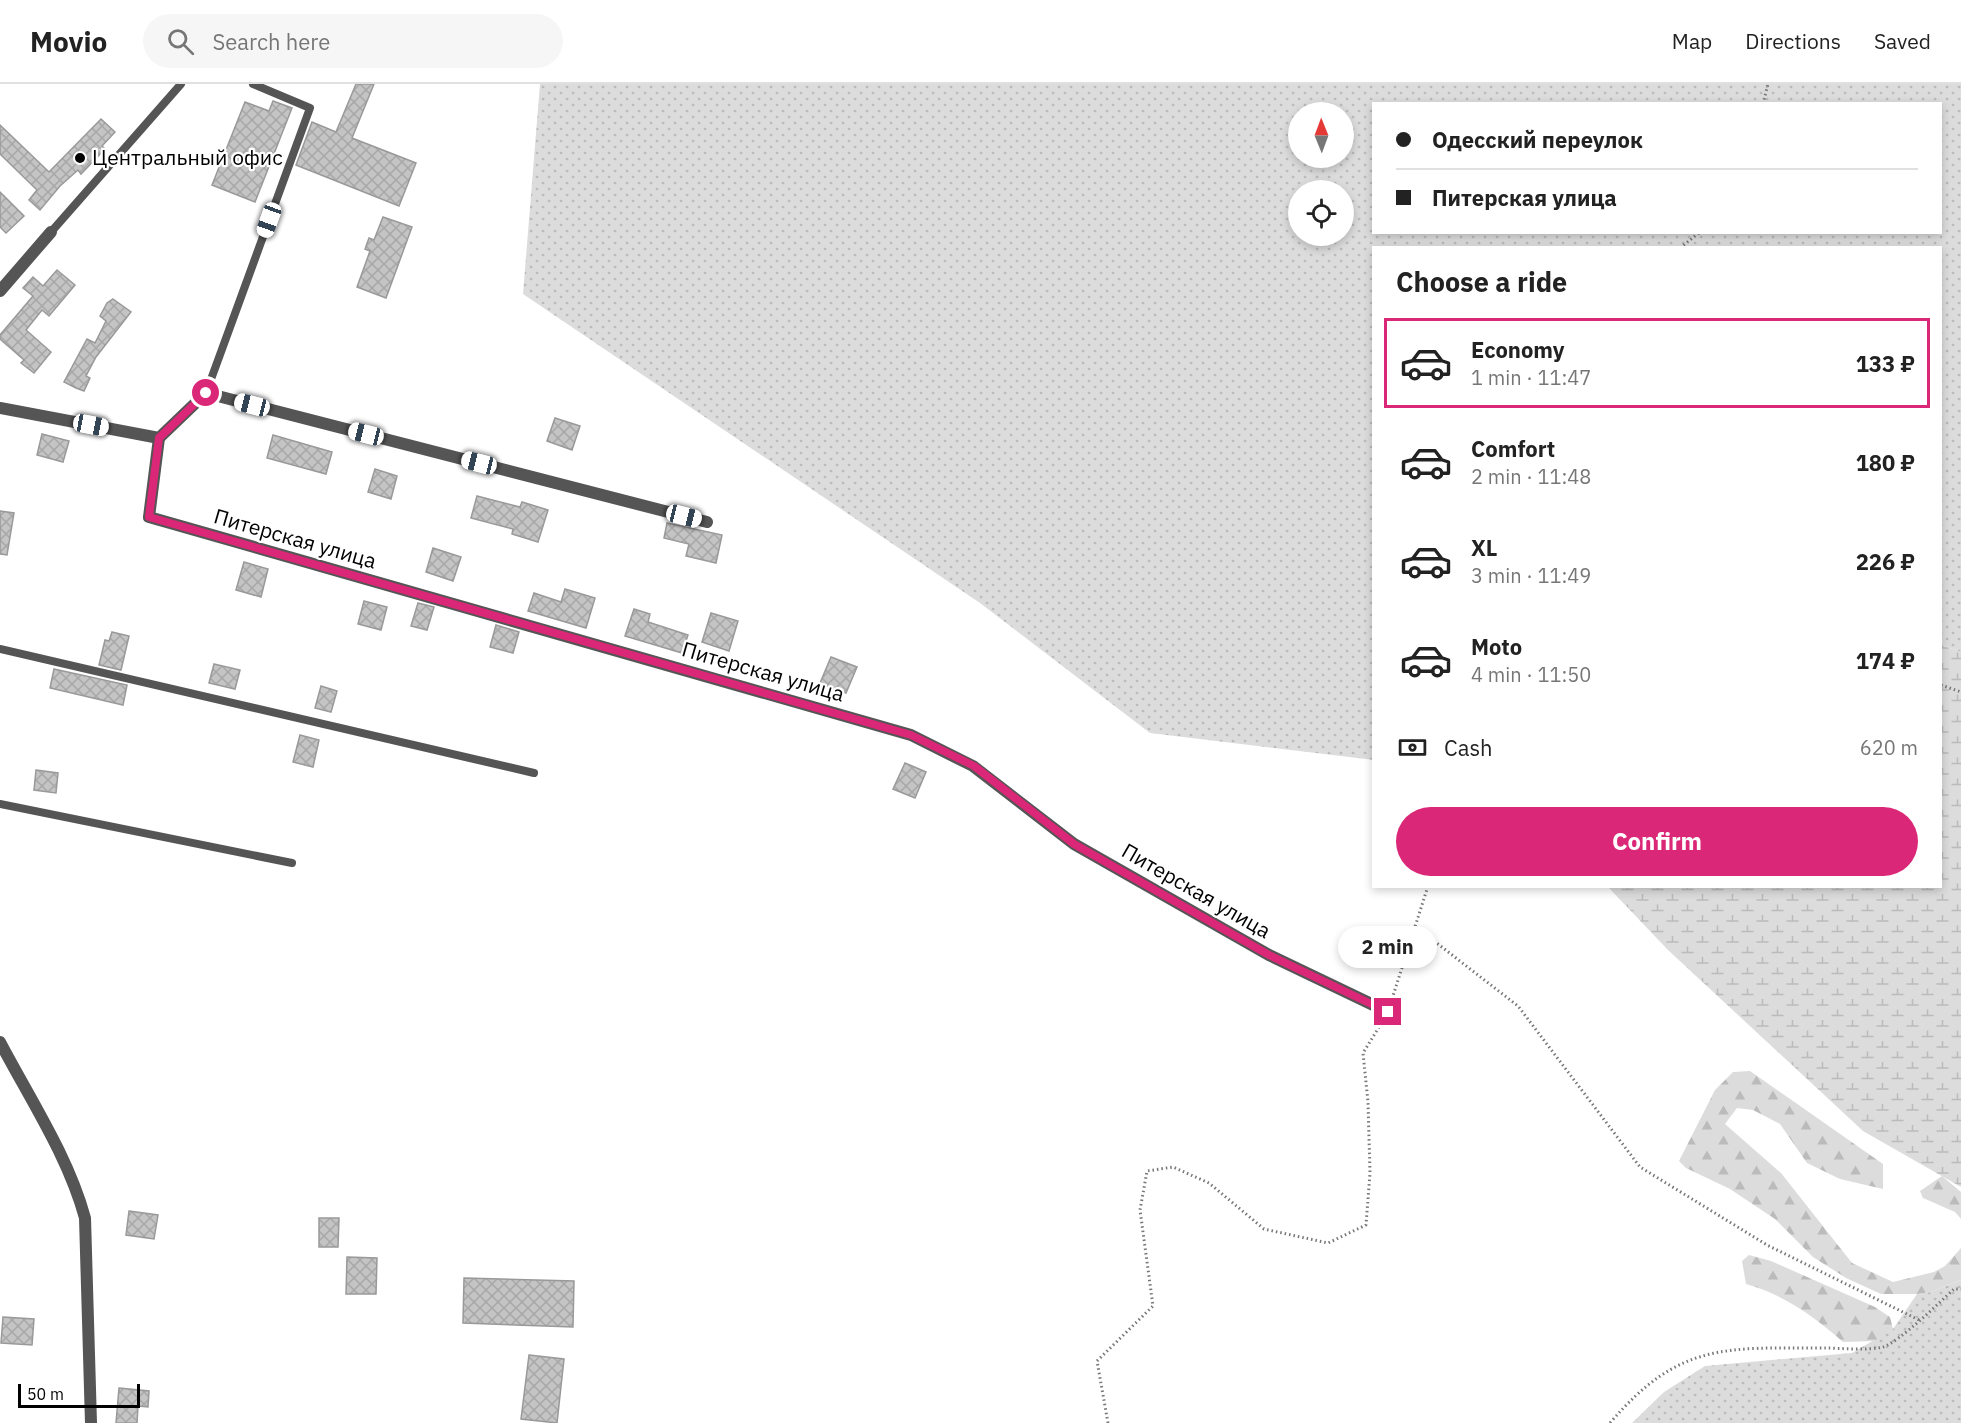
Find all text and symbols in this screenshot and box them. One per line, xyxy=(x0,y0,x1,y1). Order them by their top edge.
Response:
search box xyxy=(143,14,563,68)
text: Movio xyxy=(30,23,107,60)
icon: search xyxy=(164,25,197,58)
text: Search here xyxy=(212,27,330,56)
text: Map xyxy=(1672,27,1712,55)
text: Directions xyxy=(1745,27,1841,55)
text: Saved xyxy=(1874,27,1931,55)
north arrow xyxy=(1288,102,1354,168)
map controls xyxy=(1288,102,1354,246)
text: Одесский переулок xyxy=(1432,125,1643,154)
place label: Центральный офис xyxy=(92,143,283,171)
marker: Центральный офис xyxy=(73,151,87,165)
button: locate xyxy=(1288,180,1354,246)
text: Питерская улица xyxy=(1432,183,1617,212)
car xyxy=(254,200,284,240)
text: Choose a ride xyxy=(1396,264,1567,299)
text: Economy xyxy=(1471,335,1565,364)
icon: car xyxy=(1399,336,1453,390)
text: 133 ₽ xyxy=(1856,349,1915,378)
text: 1 min · 11:47 xyxy=(1471,364,1591,391)
route start xyxy=(192,379,219,406)
car xyxy=(232,392,272,418)
car xyxy=(72,413,110,437)
car xyxy=(346,421,386,447)
text: Comfort xyxy=(1471,434,1555,463)
icon: car xyxy=(1399,435,1453,489)
text: 180 ₽ xyxy=(1856,448,1915,477)
car xyxy=(459,450,499,476)
text: 2 min · 11:48 xyxy=(1471,463,1591,490)
street label: Питерская улица xyxy=(211,501,380,575)
car xyxy=(664,503,704,529)
text: XL xyxy=(1471,533,1497,562)
icon: car xyxy=(1399,534,1453,588)
text: 226 ₽ xyxy=(1856,547,1915,576)
text: 3 min · 11:49 xyxy=(1471,562,1591,589)
text: Moto xyxy=(1471,632,1522,661)
icon: car xyxy=(1399,633,1453,687)
street label: Питерская улица xyxy=(679,634,848,708)
text: 174 ₽ xyxy=(1856,646,1915,675)
text: 4 min · 11:50 xyxy=(1471,661,1591,688)
icon: cash xyxy=(1396,731,1429,764)
text: Cash xyxy=(1444,733,1493,762)
text: 620 m xyxy=(1860,734,1918,761)
button: Confirm xyxy=(1396,807,1918,876)
street label: Питерская улица xyxy=(1117,836,1276,944)
callout: 2 min xyxy=(1338,925,1438,967)
text: 2 min xyxy=(1361,933,1414,960)
route end xyxy=(1374,998,1401,1025)
scale bar xyxy=(18,1381,140,1408)
text: 50 m xyxy=(27,1384,64,1404)

